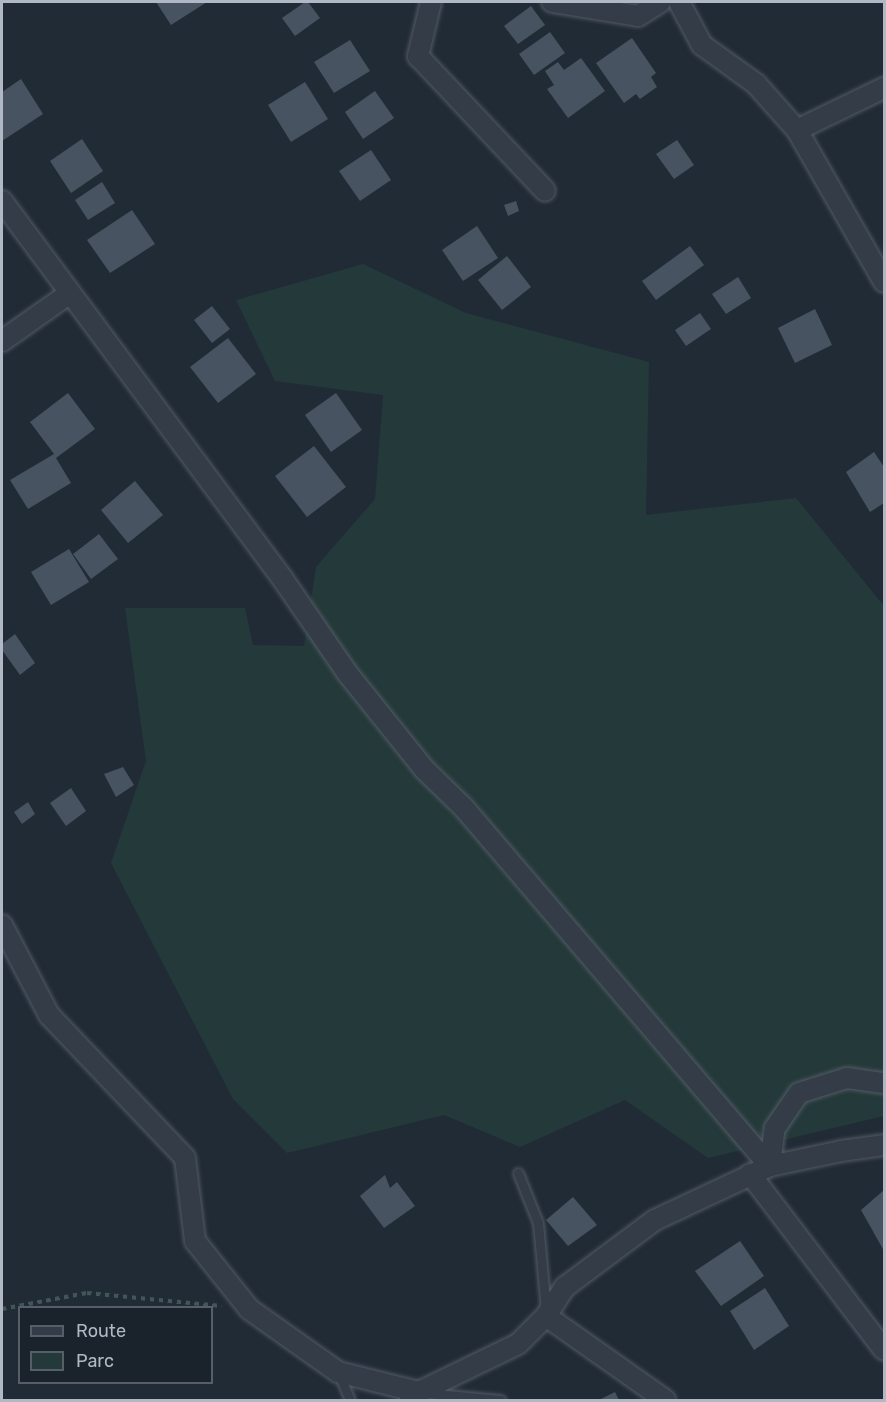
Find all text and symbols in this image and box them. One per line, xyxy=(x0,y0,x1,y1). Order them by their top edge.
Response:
legend xyxy=(18,1306,213,1384)
text: Route xyxy=(76,1320,126,1342)
text: Parc xyxy=(76,1350,114,1372)

